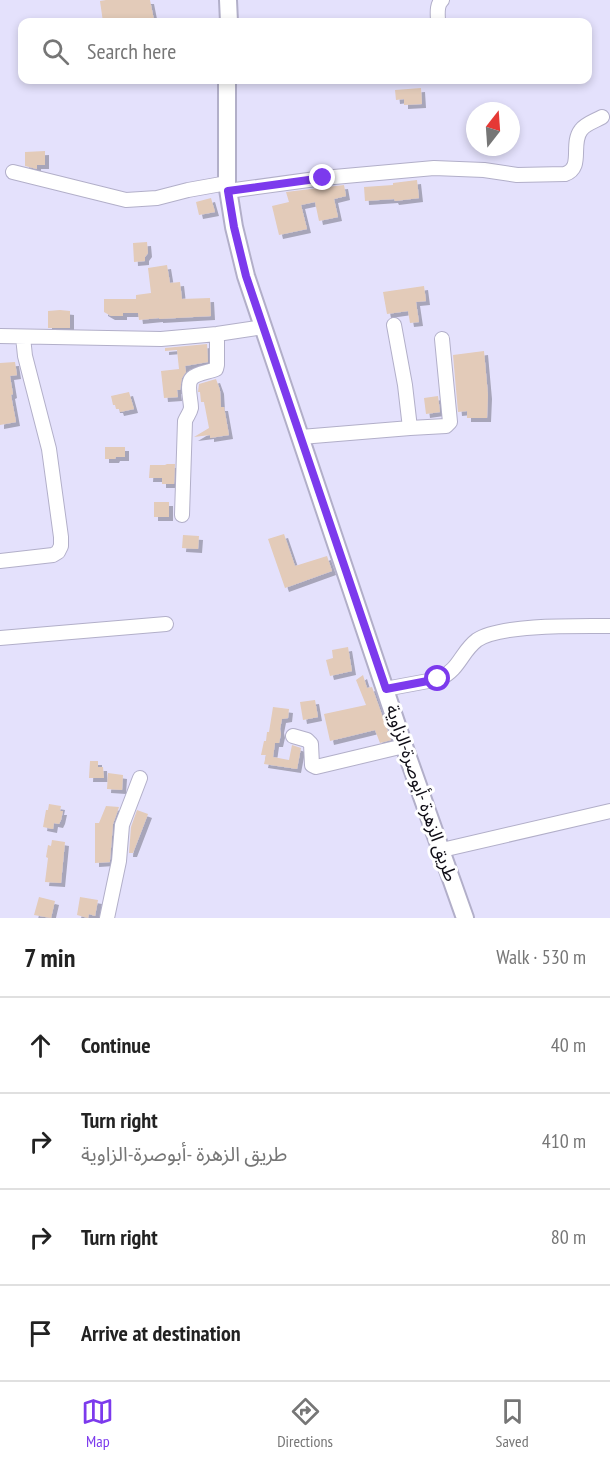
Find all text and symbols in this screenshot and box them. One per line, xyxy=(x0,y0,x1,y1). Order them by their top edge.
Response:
search box xyxy=(18,18,592,84)
icon: search xyxy=(39,35,72,68)
text: Search here xyxy=(87,37,176,65)
north arrow xyxy=(466,102,520,156)
route end xyxy=(309,164,335,190)
route start xyxy=(424,665,450,691)
street label: طريق الزهرة -أبوصرة-الزاوية xyxy=(381,702,463,884)
text: 7 min xyxy=(24,941,75,974)
text: Walk · 530 m xyxy=(496,944,586,970)
icon: ahead xyxy=(24,1029,57,1062)
text: Continue xyxy=(81,1031,151,1059)
text: 40 m xyxy=(551,1032,586,1058)
text: Turn right xyxy=(81,1106,158,1134)
icon: right xyxy=(24,1125,57,1158)
text: 410 m xyxy=(542,1128,586,1154)
text: طريق الزهرة -أبوصرة-الزاوية xyxy=(81,1141,287,1167)
icon: right xyxy=(24,1221,57,1254)
text: Turn right xyxy=(81,1223,158,1251)
text: 80 m xyxy=(551,1224,586,1250)
icon: arrive xyxy=(24,1317,57,1350)
text: Arrive at destination xyxy=(81,1319,241,1347)
tab: Map xyxy=(81,1395,114,1451)
tab: Directions xyxy=(277,1395,333,1451)
tab: Saved xyxy=(496,1395,529,1451)

